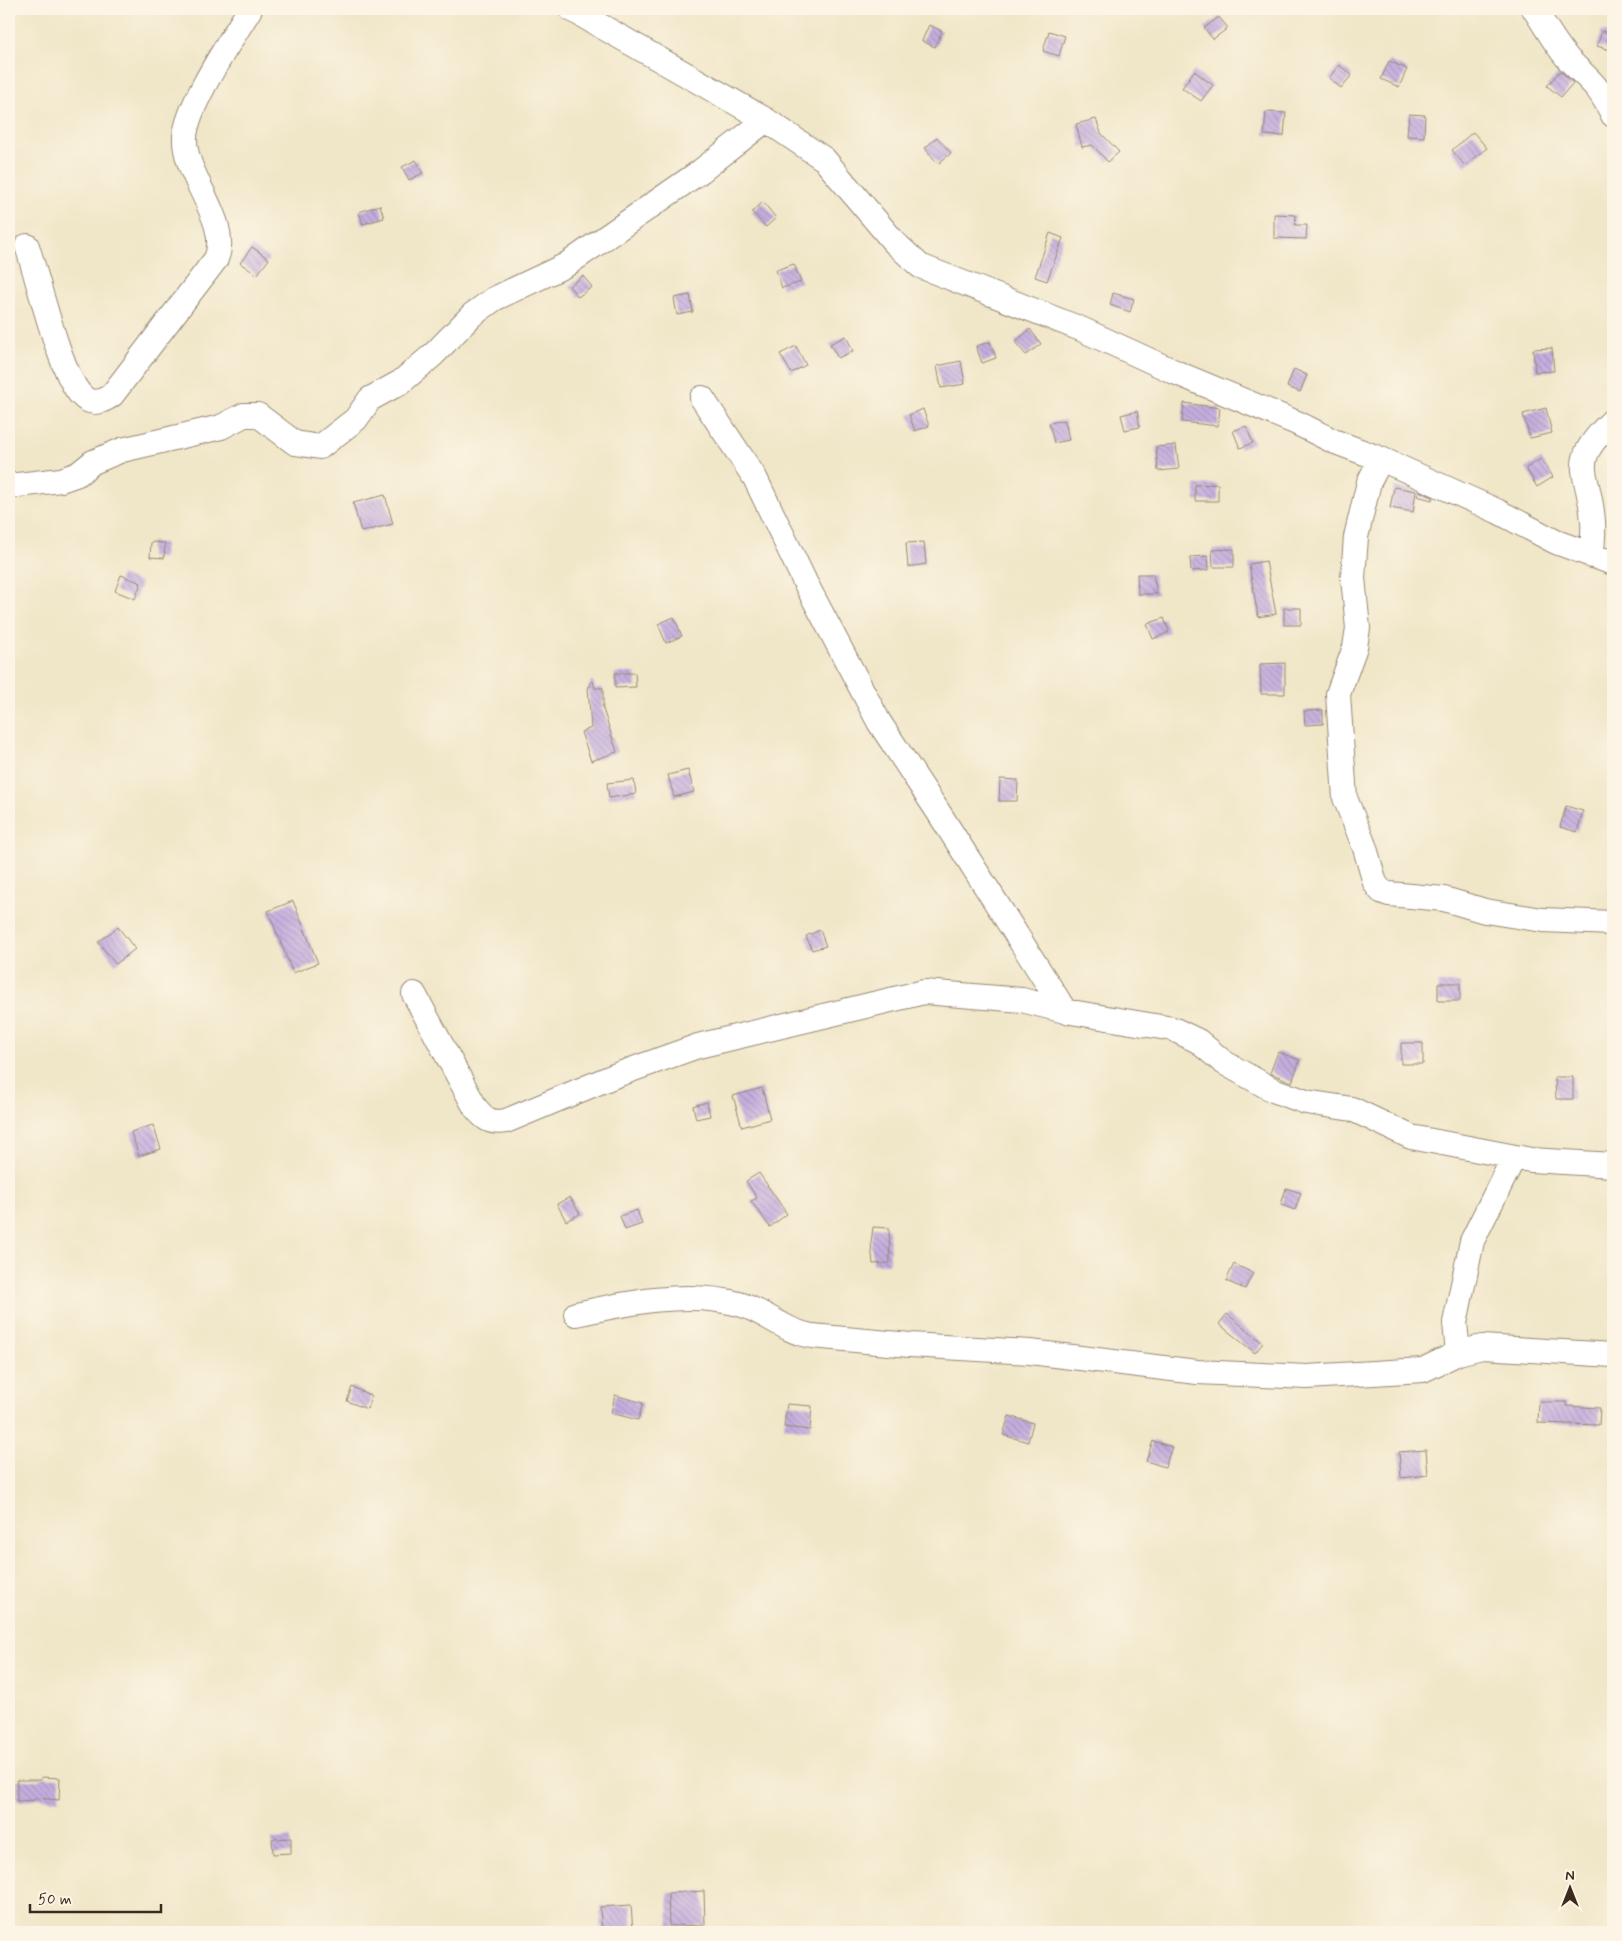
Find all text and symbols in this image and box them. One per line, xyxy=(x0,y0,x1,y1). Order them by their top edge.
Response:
north arrow xyxy=(1544,1864,1594,1914)
text: N xyxy=(1565,1867,1575,1885)
scale bar xyxy=(30,1881,161,1913)
text: 50 m xyxy=(38,1890,72,1910)

